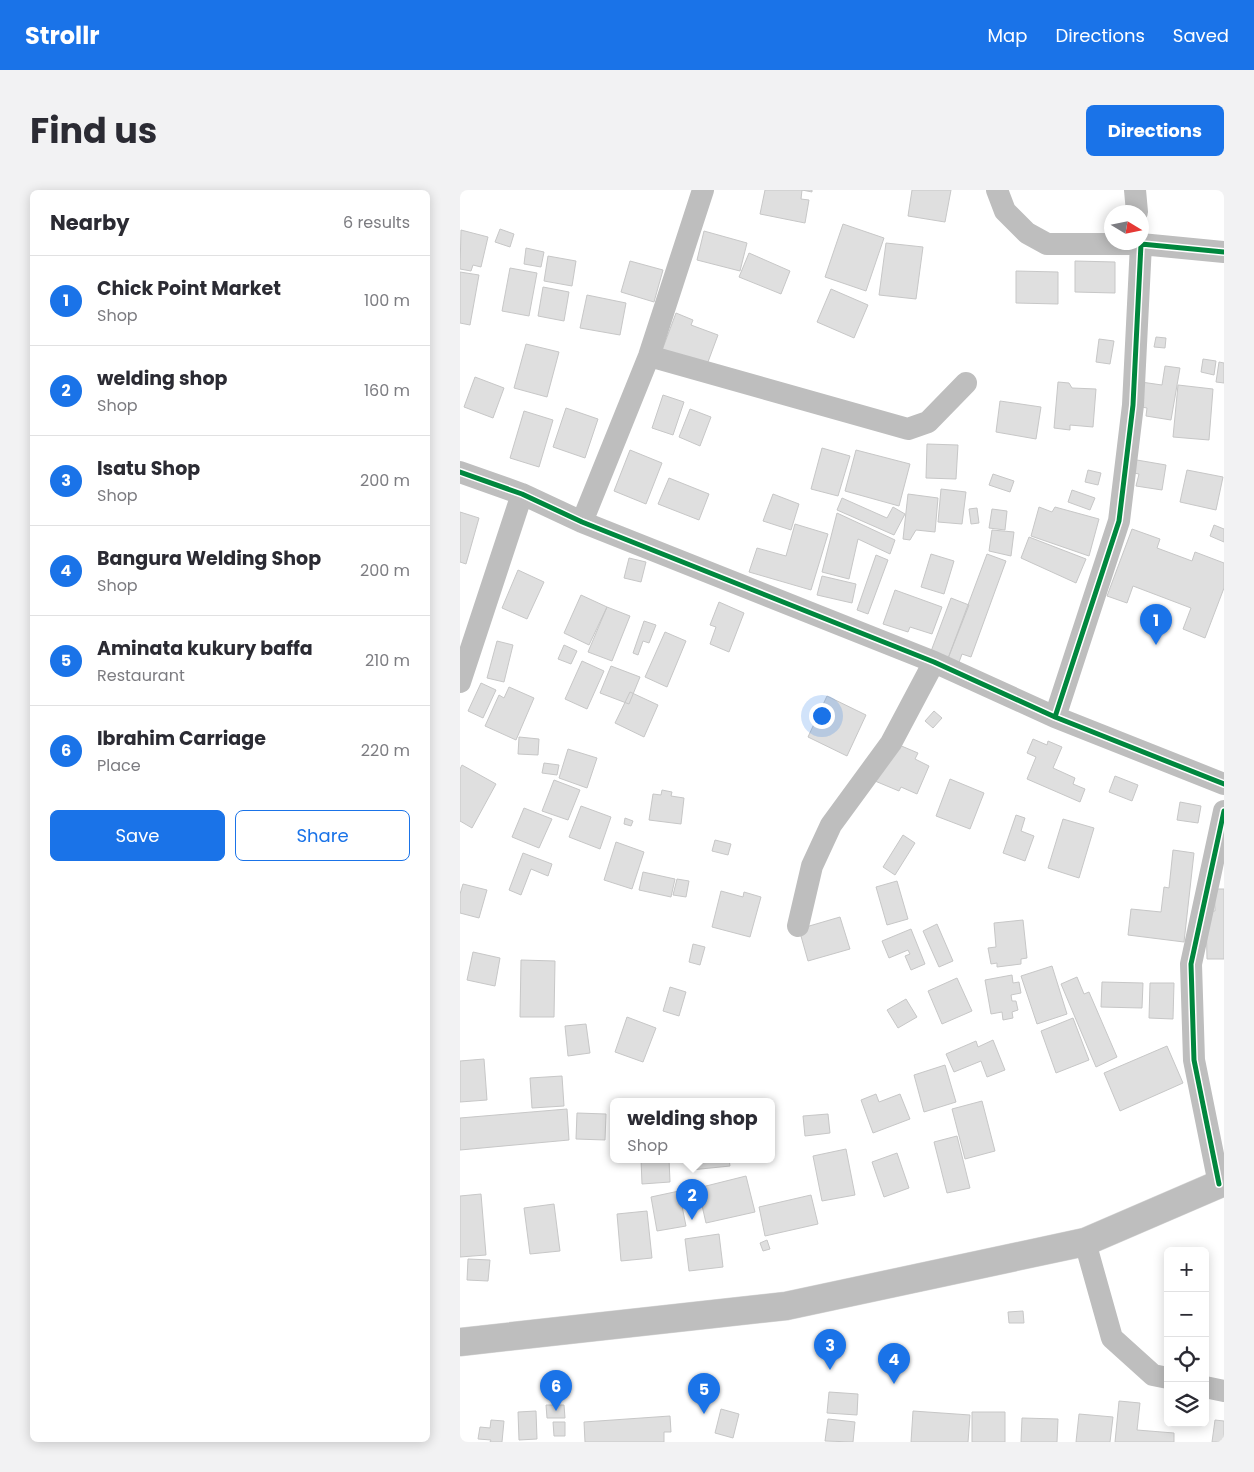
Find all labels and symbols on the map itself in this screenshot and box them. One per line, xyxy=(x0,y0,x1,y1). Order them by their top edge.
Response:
north arrow xyxy=(1104,205,1149,250)
pin: 1 xyxy=(1140,604,1172,645)
your location xyxy=(809,703,835,729)
pin: 2 xyxy=(676,1179,708,1220)
pin: 3 xyxy=(814,1329,846,1370)
pin: 4 xyxy=(878,1343,910,1384)
pin: 6 xyxy=(540,1370,572,1411)
pin: 5 xyxy=(688,1373,720,1414)

